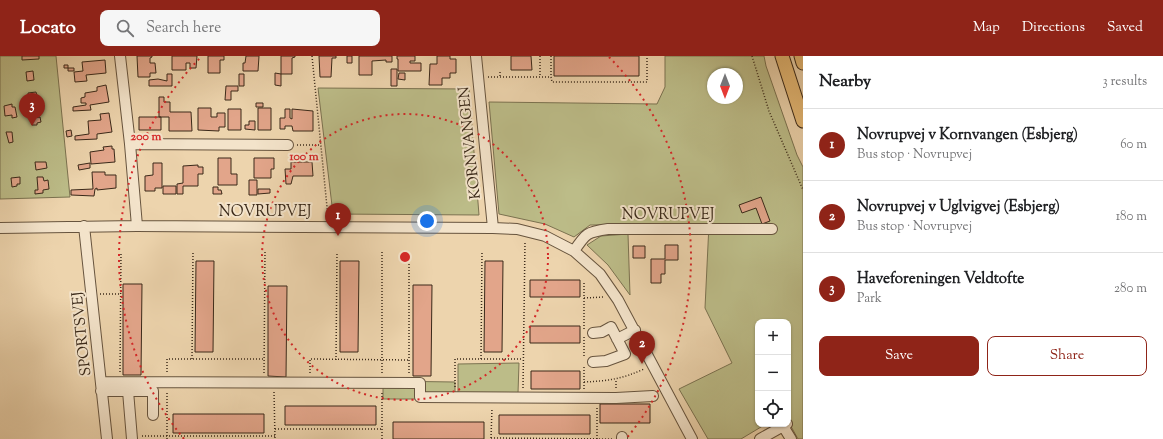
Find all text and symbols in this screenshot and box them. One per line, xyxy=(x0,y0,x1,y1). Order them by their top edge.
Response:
search box xyxy=(100,10,380,46)
text: Locato xyxy=(20,15,76,42)
icon: search xyxy=(114,17,136,39)
text: Search here xyxy=(146,18,221,39)
text: Map xyxy=(973,18,1000,38)
text: Directions xyxy=(1022,18,1085,38)
text: Saved xyxy=(1107,18,1143,38)
north arrow xyxy=(707,68,743,104)
text: Nearby xyxy=(819,70,871,94)
text: 3 results xyxy=(1102,73,1147,91)
street label: KORNVANGEN xyxy=(454,85,487,200)
pin: 3 xyxy=(19,93,45,126)
text: Novrupvej v Kornvangen (Esbjerg) xyxy=(857,125,1078,146)
text: 200 m xyxy=(131,128,161,146)
text: 1 xyxy=(830,136,834,154)
text: 60 m xyxy=(1120,136,1147,154)
text: Bus stop · Novrupvej xyxy=(857,146,972,164)
text: 100 m xyxy=(288,148,319,166)
text: Novrupvej v Uglvigvej (Esbjerg) xyxy=(857,197,1060,218)
street label: NOVRUPVEJ xyxy=(219,202,312,223)
pin: 1 xyxy=(325,203,351,236)
street label: NOVRUPVEJ xyxy=(622,205,715,226)
text: 2 xyxy=(829,208,835,226)
text: 180 m xyxy=(1116,208,1147,226)
your location xyxy=(417,211,437,231)
text: Bus stop · Novrupvej xyxy=(857,218,972,236)
centre of rings xyxy=(398,250,412,264)
text: Haveforeningen Veldtofte xyxy=(857,269,1024,290)
text: 3 xyxy=(829,280,835,298)
text: 280 m xyxy=(1114,280,1147,298)
street label: SPORTSVEJ xyxy=(68,290,97,377)
text: Park xyxy=(857,290,882,308)
map controls xyxy=(755,319,791,427)
button: + xyxy=(755,319,791,355)
pin: 2 xyxy=(629,331,655,364)
button: Save xyxy=(819,336,979,376)
button: Share xyxy=(987,336,1147,376)
button: − xyxy=(755,355,791,391)
button: locate xyxy=(755,391,791,427)

